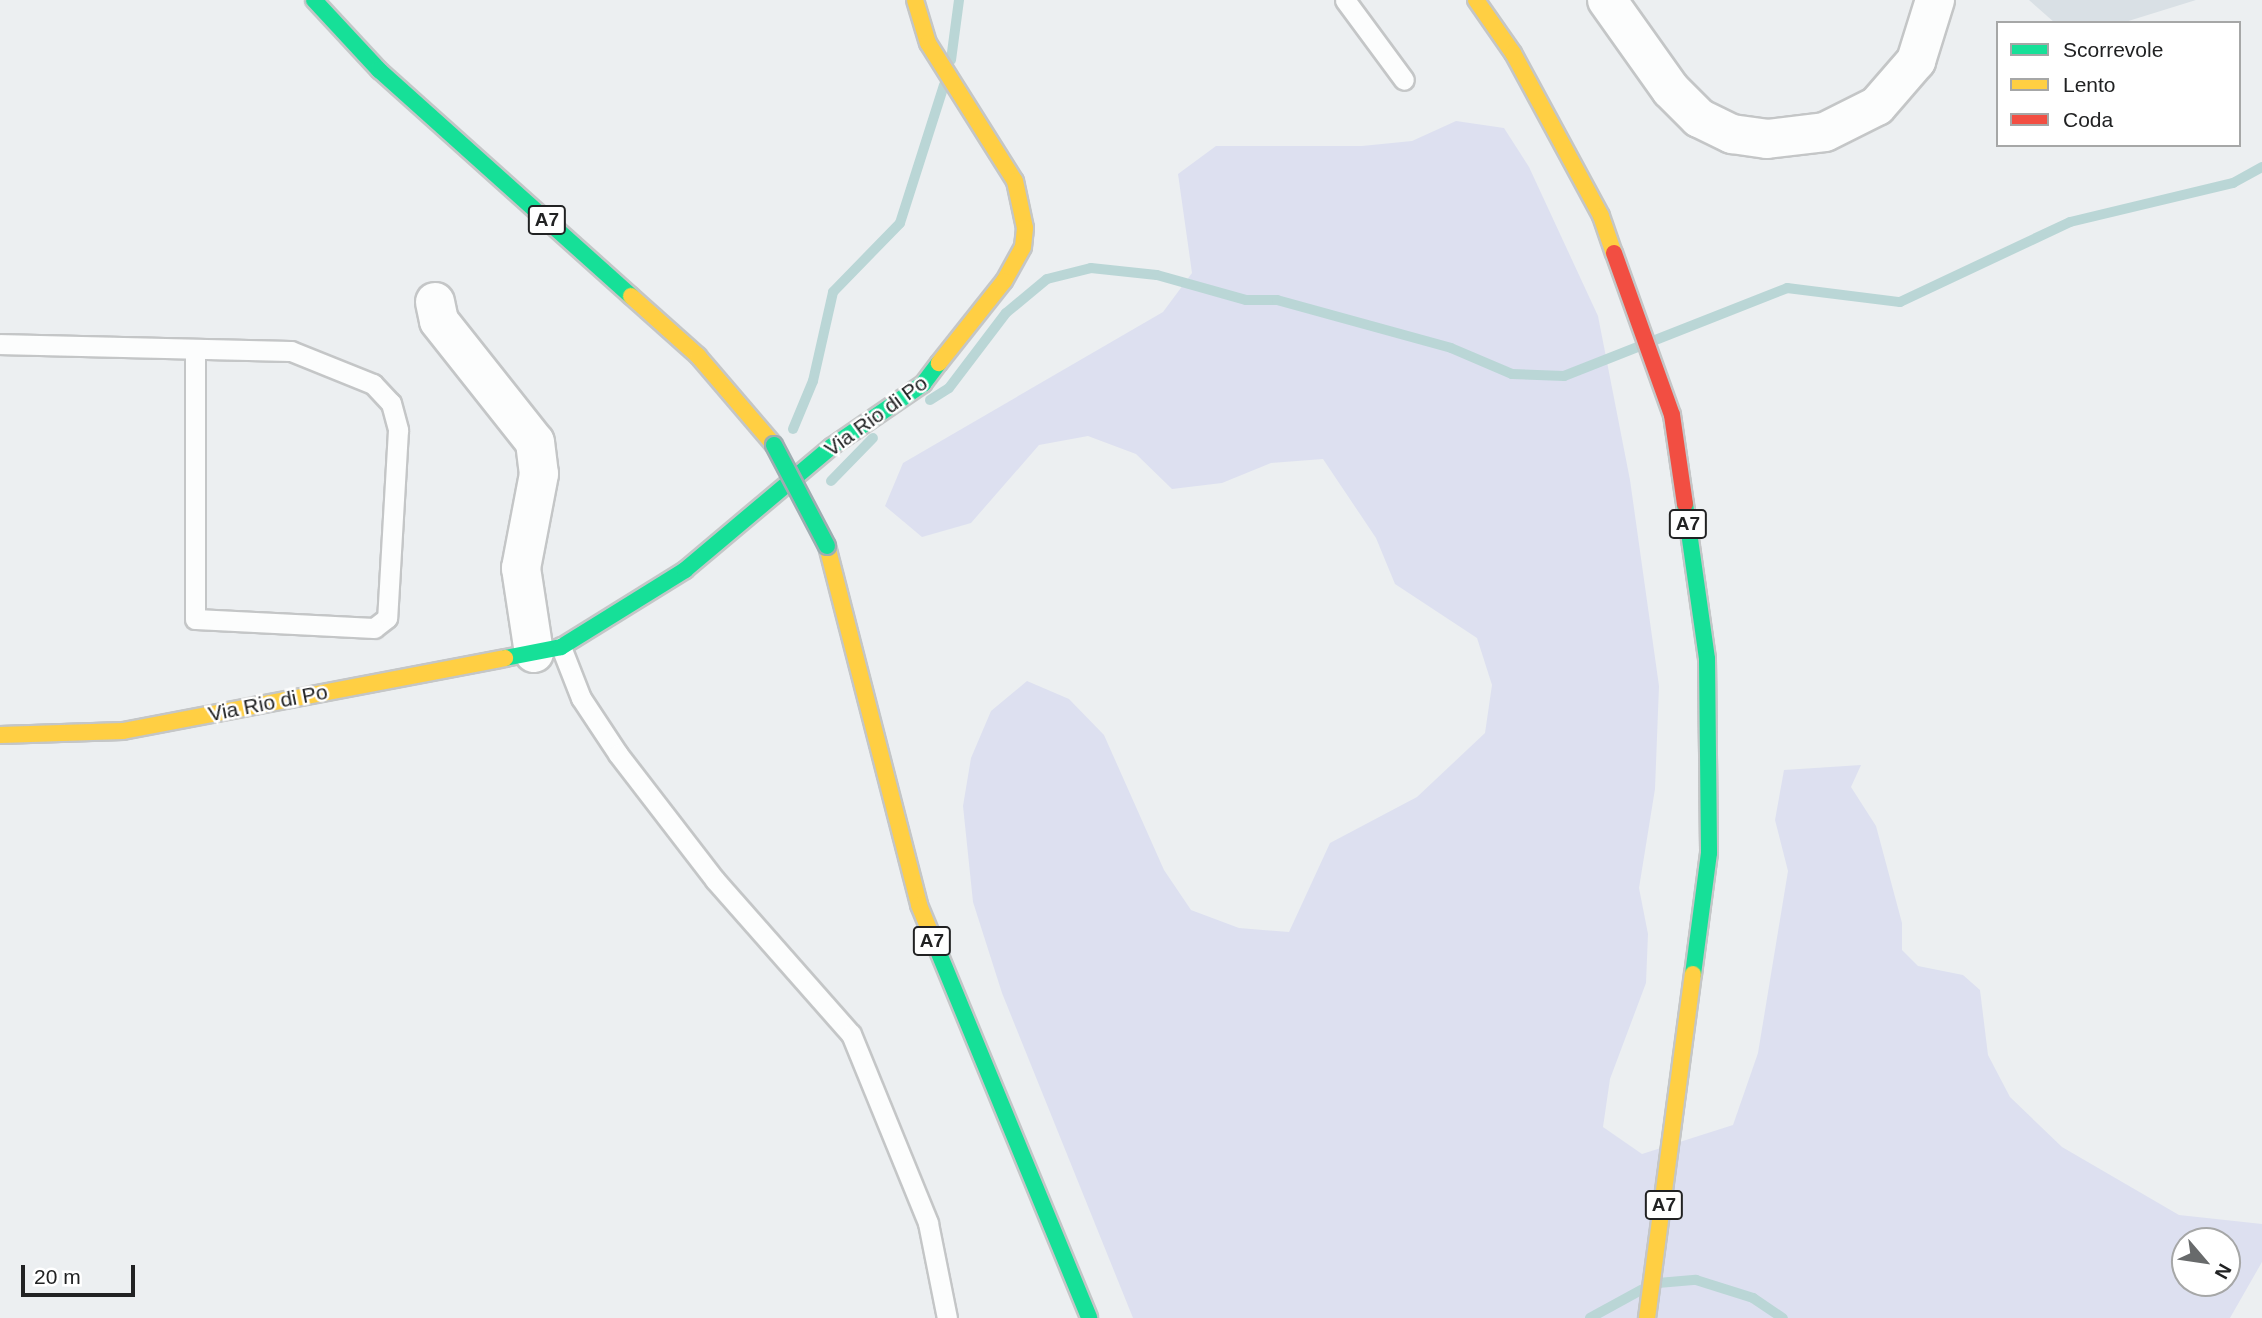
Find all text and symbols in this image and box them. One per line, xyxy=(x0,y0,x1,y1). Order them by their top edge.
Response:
legend xyxy=(1996,21,2241,147)
text: Scorrevole xyxy=(2063,38,2163,61)
text: Lento xyxy=(2063,73,2116,96)
text: Coda xyxy=(2063,108,2113,131)
road number: A7 xyxy=(528,204,566,235)
street label: Via Rio di Po xyxy=(820,370,932,462)
road number: A7 xyxy=(1669,509,1707,540)
street label: Via Rio di Po xyxy=(206,679,330,727)
road number: A7 xyxy=(913,925,951,956)
road number: A7 xyxy=(1645,1190,1683,1220)
north arrow xyxy=(2171,1227,2241,1297)
scale bar xyxy=(24,1252,138,1296)
text: N xyxy=(2211,1260,2236,1283)
text: 20 m xyxy=(34,1265,81,1288)

